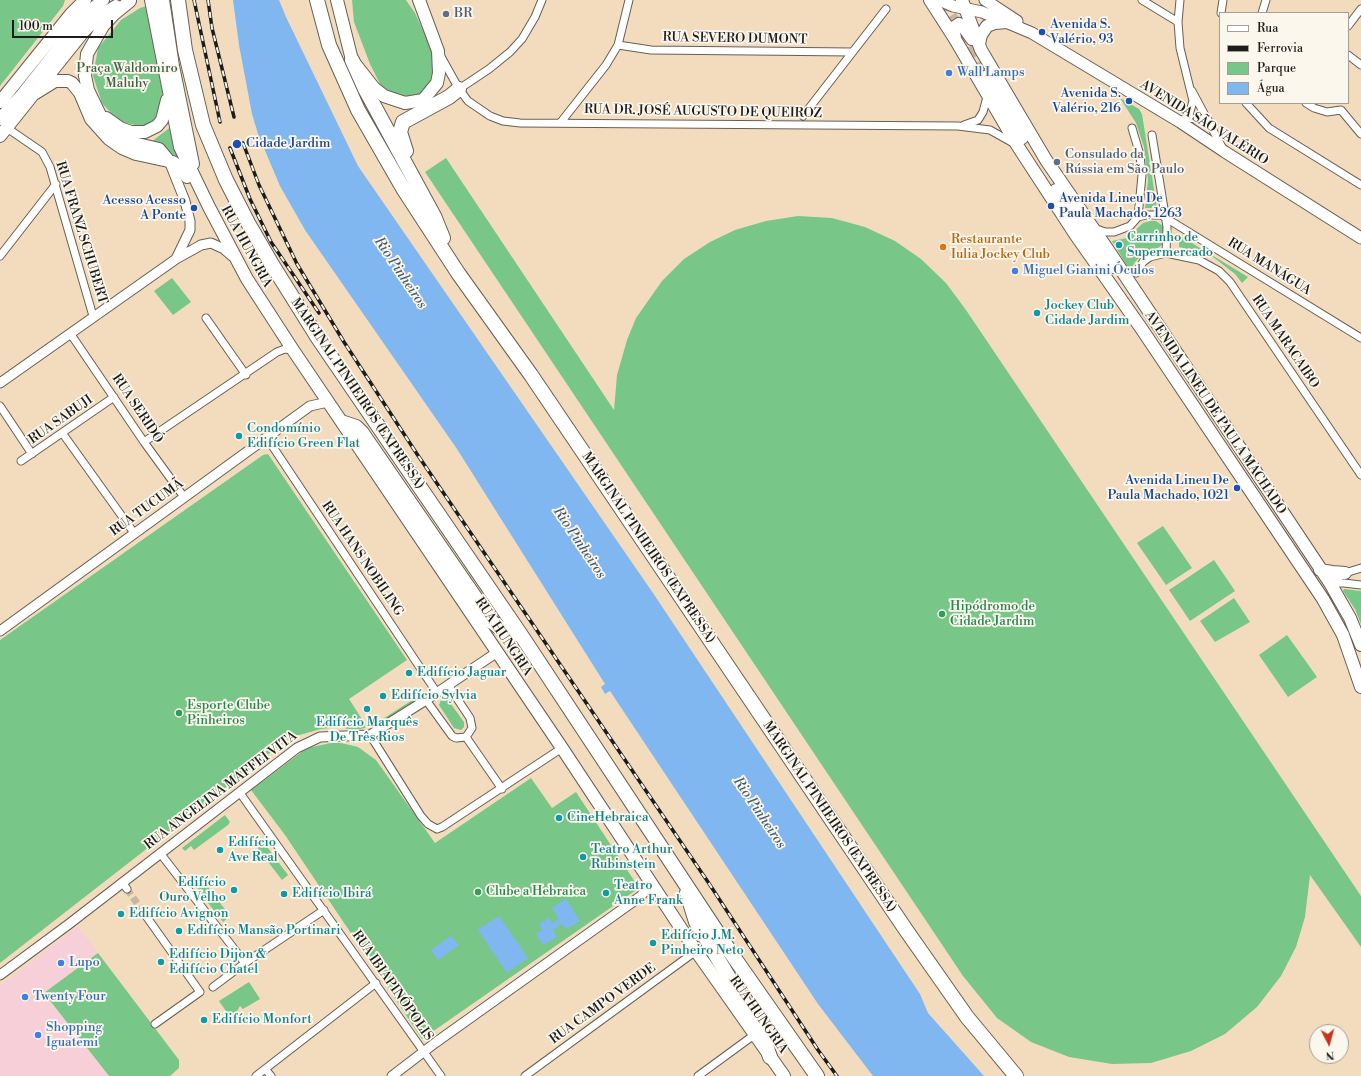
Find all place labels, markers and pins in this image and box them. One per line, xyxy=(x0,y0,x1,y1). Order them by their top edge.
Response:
place label: BR xyxy=(454,6,472,22)
marker: BR xyxy=(441,9,451,19)
place label: Avenida S. Valério, 93 xyxy=(1050,17,1114,48)
marker: Avenida S. Valério, 93 xyxy=(1037,27,1047,37)
place label: Wall Lamps xyxy=(957,65,1025,81)
marker: Wall Lamps xyxy=(944,68,954,78)
place label: Avenida S. Valério, 216 xyxy=(1052,86,1121,117)
marker: Avenida S. Valério, 216 xyxy=(1124,96,1134,106)
place label: Cidade Jardim xyxy=(246,136,330,152)
marker: Cidade Jardim xyxy=(231,138,243,150)
place label: Consulado da Rússia em São Paulo xyxy=(1065,147,1184,178)
marker: Consulado da Rússia em São Paulo xyxy=(1052,157,1062,167)
place label: Avenida Lineu De Paula Machado, 1263 xyxy=(1059,191,1182,222)
place label: Acesso Acesso A Ponte xyxy=(103,193,186,224)
marker: Avenida Lineu De Paula Machado, 1263 xyxy=(1046,201,1056,211)
marker: Acesso Acesso A Ponte xyxy=(189,203,199,213)
place label: Carrinho de Supermercado xyxy=(1127,230,1213,261)
place label: Restaurante Iulia Jockey Club xyxy=(951,232,1050,263)
marker: Carrinho de Supermercado xyxy=(1114,240,1124,250)
marker: Restaurante Iulia Jockey Club xyxy=(938,242,948,252)
place label: Miguel Gianini Óculos xyxy=(1023,263,1154,279)
marker: Miguel Gianini Óculos xyxy=(1010,266,1020,276)
place label: Jockey Club Cidade Jardim xyxy=(1045,298,1129,329)
marker: Jockey Club Cidade Jardim xyxy=(1032,308,1042,318)
place label: Condomínio Edifício Green Flat xyxy=(247,421,360,452)
marker: Condomínio Edifício Green Flat xyxy=(234,431,244,441)
place label: Avenida Lineu De Paula Machado, 1021 xyxy=(1108,473,1229,504)
marker: Avenida Lineu De Paula Machado, 1021 xyxy=(1232,483,1242,493)
place label: Hipódromo de Cidade Jardim xyxy=(950,599,1035,630)
marker: Hipódromo de Cidade Jardim xyxy=(937,609,947,619)
place label: Edifício Jaguar xyxy=(417,665,506,681)
marker: Edifício Jaguar xyxy=(404,668,414,678)
place label: Edifício Sylvia xyxy=(391,688,477,704)
marker: Edifício Sylvia xyxy=(378,691,388,701)
place label: Esporte Clube Pinheiros xyxy=(187,698,270,729)
marker: Edifício Marquês De Três Rios xyxy=(362,704,372,714)
marker: Esporte Clube Pinheiros xyxy=(174,708,184,718)
place label: Edifício Marquês De Três Rios xyxy=(316,715,418,746)
place label: CineHebraica xyxy=(567,810,648,826)
marker: CineHebraica xyxy=(554,813,564,823)
place label: Edifício Ave Real xyxy=(228,835,278,866)
place label: Teatro Arthur Rubinstein xyxy=(591,842,673,873)
marker: Edifício Ave Real xyxy=(215,845,225,855)
marker: Teatro Arthur Rubinstein xyxy=(578,852,588,862)
place label: Edifício Ouro Velho xyxy=(159,875,226,906)
place label: Teatro Anne Frank xyxy=(614,878,683,909)
place label: Clube a Hebraica xyxy=(486,884,586,900)
marker: Edifício Ouro Velho xyxy=(229,885,239,895)
place label: Edifício Ibirá xyxy=(292,886,372,902)
marker: Clube a Hebraica xyxy=(473,887,483,897)
marker: Teatro Anne Frank xyxy=(601,888,611,898)
marker: Edifício Ibirá xyxy=(279,889,289,899)
place label: Edifício Avignon xyxy=(129,906,228,922)
marker: Edifício Avignon xyxy=(116,909,126,919)
place label: Edifício Mansão Portinari xyxy=(187,923,341,939)
marker: Edifício Mansão Portinari xyxy=(174,926,184,936)
place label: Edifício J.M. Pinheiro Neto xyxy=(661,928,744,959)
marker: Edifício J.M. Pinheiro Neto xyxy=(648,938,658,948)
place label: Edifício Dijon & Edifício Chatel xyxy=(169,947,266,978)
place label: Lupo xyxy=(69,955,100,971)
marker: Edifício Dijon & Edifício Chatel xyxy=(156,957,166,967)
marker: Lupo xyxy=(56,958,66,968)
place label: Twenty Four xyxy=(33,989,106,1005)
marker: Twenty Four xyxy=(20,992,30,1002)
place label: Edifício Monfort xyxy=(212,1012,312,1028)
marker: Edifício Monfort xyxy=(199,1015,209,1025)
place label: Shopping Iguatemi xyxy=(46,1020,102,1051)
marker: Shopping Iguatemi xyxy=(33,1030,43,1040)

